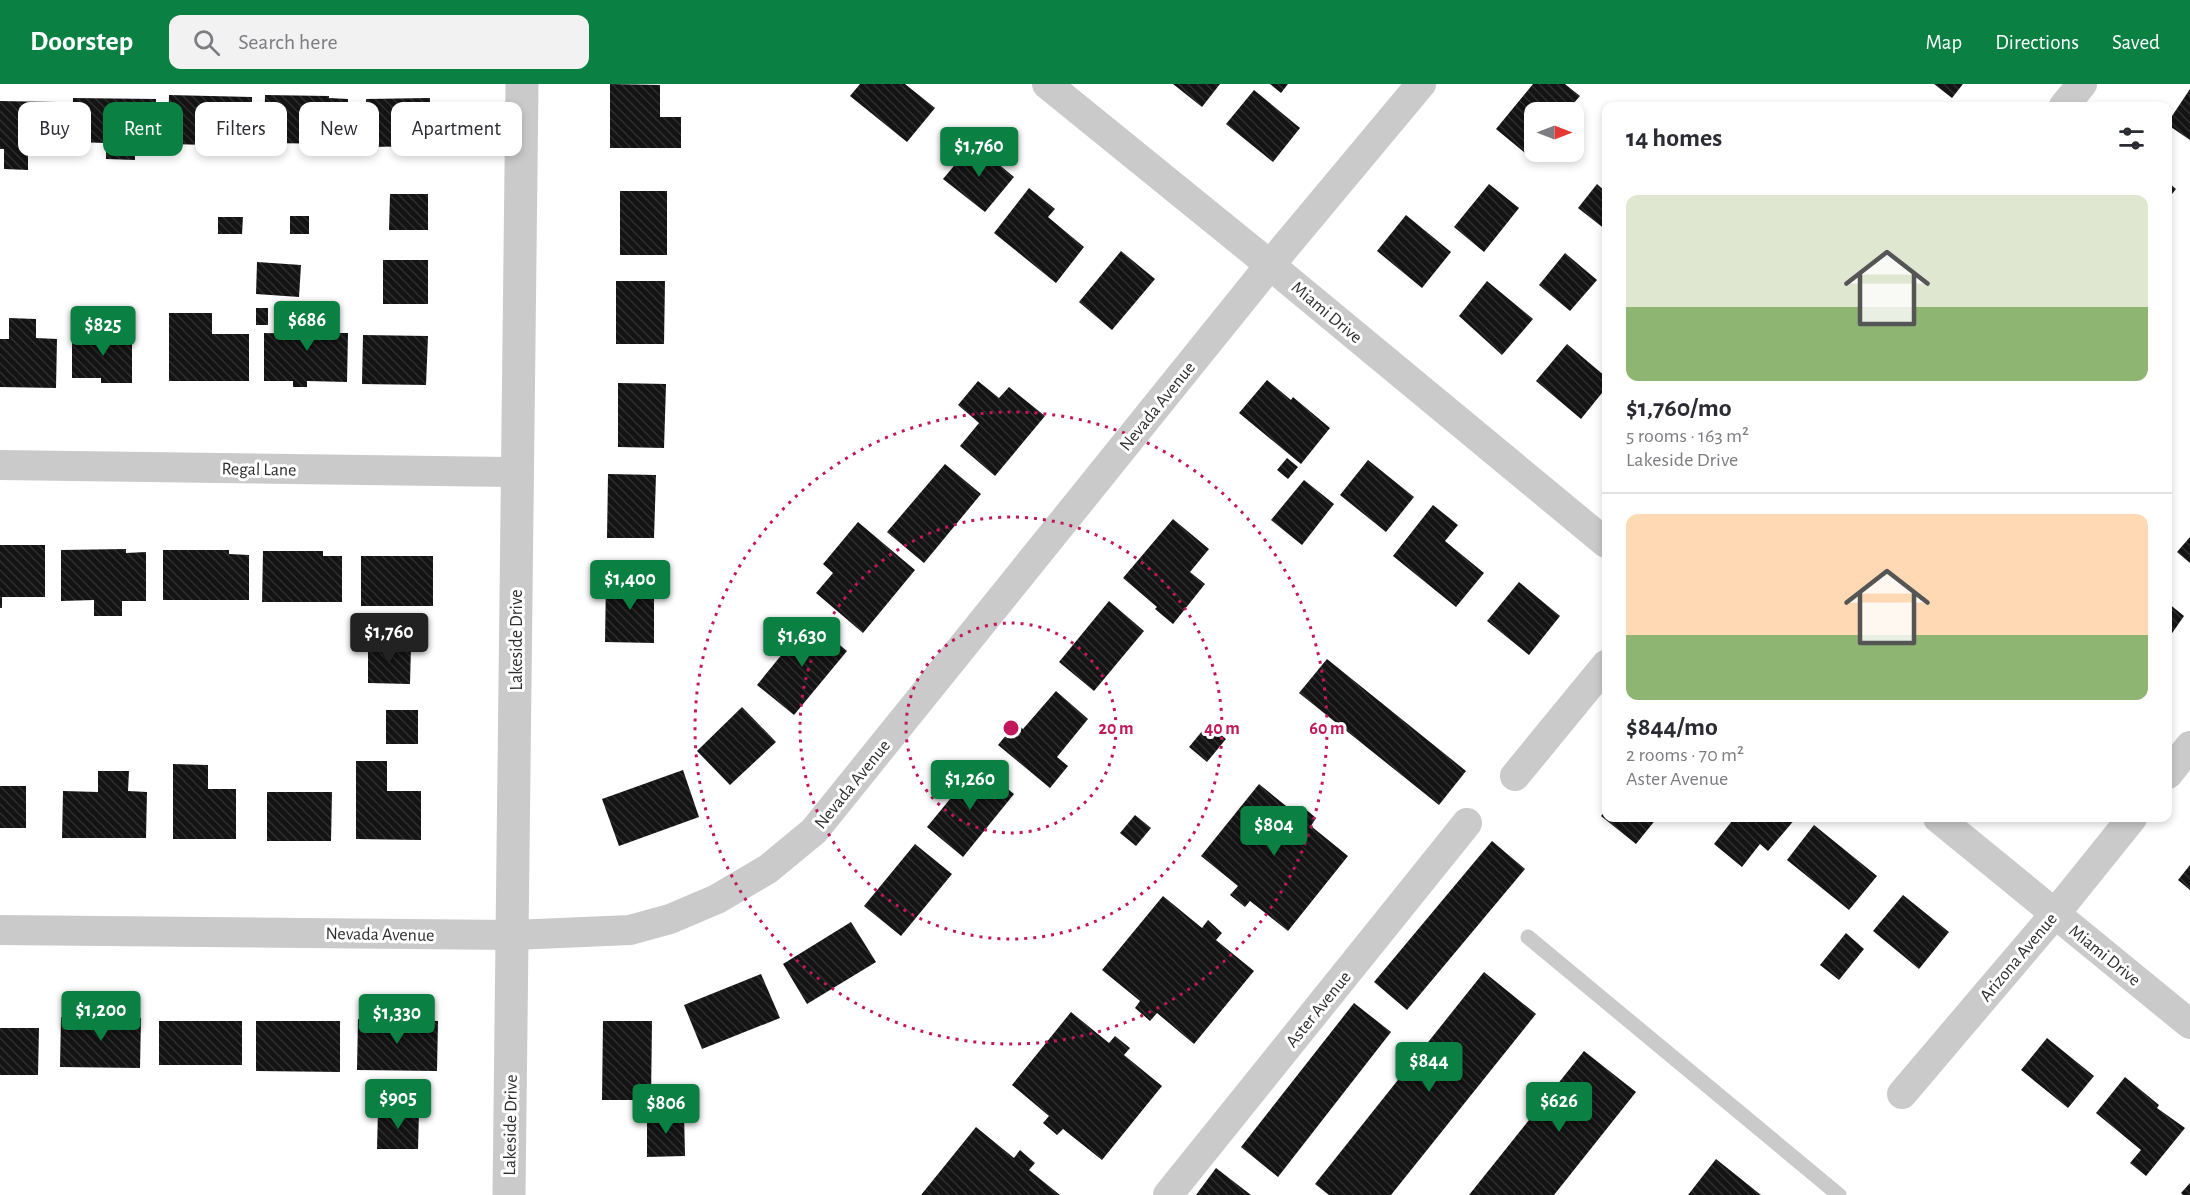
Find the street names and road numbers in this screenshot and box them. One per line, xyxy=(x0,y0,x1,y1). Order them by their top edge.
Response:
street label: Miami Drive xyxy=(1288,278,1365,347)
street label: Nevada Avenue xyxy=(1117,359,1199,455)
street label: Regal Lane xyxy=(221,460,297,480)
street label: Lakeside Drive xyxy=(508,589,526,691)
street label: Nevada Avenue xyxy=(812,737,894,833)
street label: Arizona Avenue xyxy=(1977,910,2061,1005)
street label: Miami Drive xyxy=(2065,922,2143,990)
street label: Nevada Avenue xyxy=(325,925,435,945)
street label: Aster Avenue xyxy=(1283,968,1355,1051)
street label: Lakeside Drive xyxy=(501,1074,521,1176)

